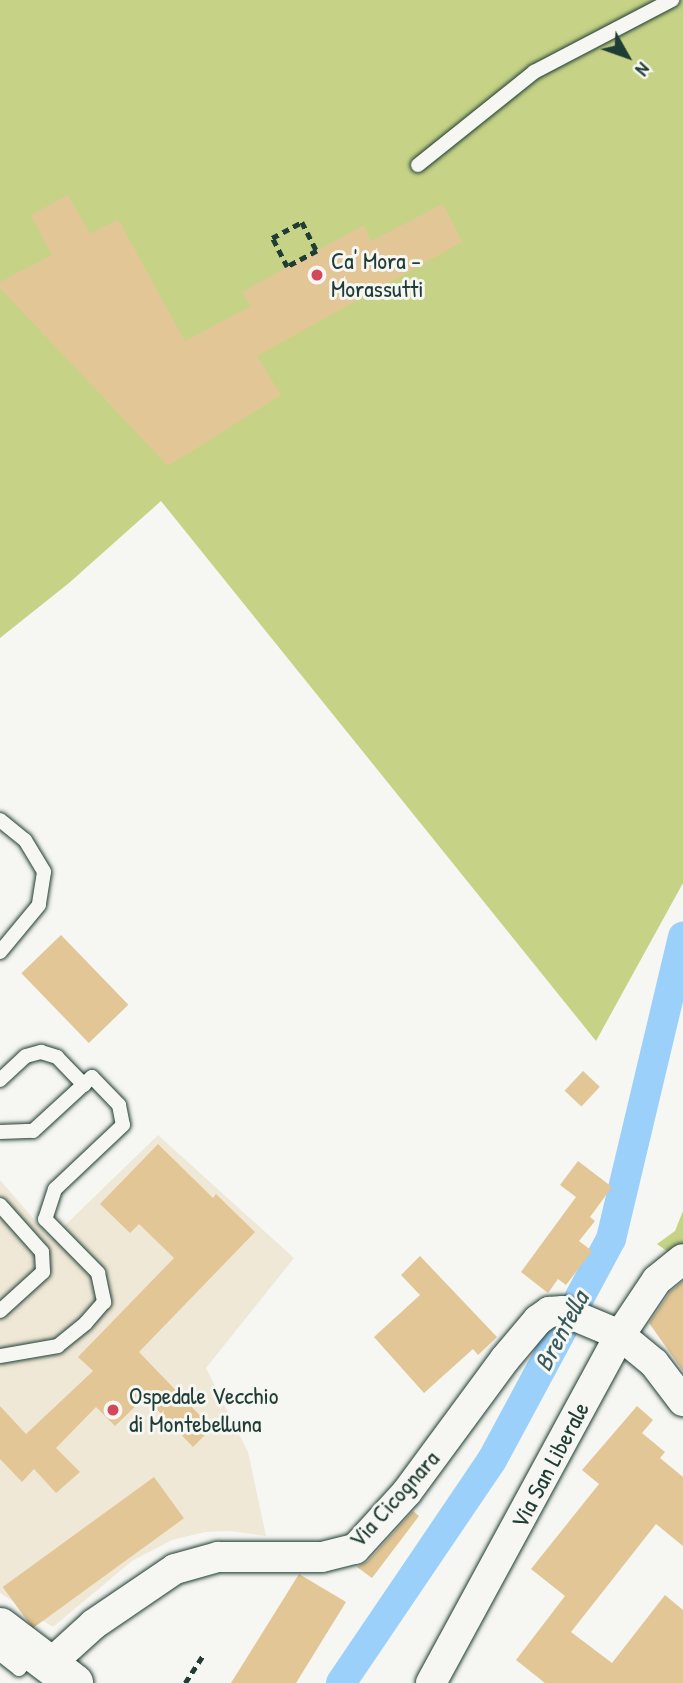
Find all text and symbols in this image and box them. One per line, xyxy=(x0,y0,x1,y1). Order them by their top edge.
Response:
north arrow xyxy=(592,21,662,91)
text: N xyxy=(630,57,656,82)
place label: Ca' Mora - Morassutti xyxy=(331,247,424,303)
marker: Ca' Mora - Morassutti xyxy=(309,267,325,283)
water label: Brentella xyxy=(527,1286,595,1376)
place label: Ospedale Vecchio di Montebelluna xyxy=(129,1382,278,1438)
street label: Via San Liberale xyxy=(505,1397,595,1533)
marker: Ospedale Vecchio di Montebelluna xyxy=(103,1400,123,1420)
street label: Via Cicognara xyxy=(343,1444,445,1554)

